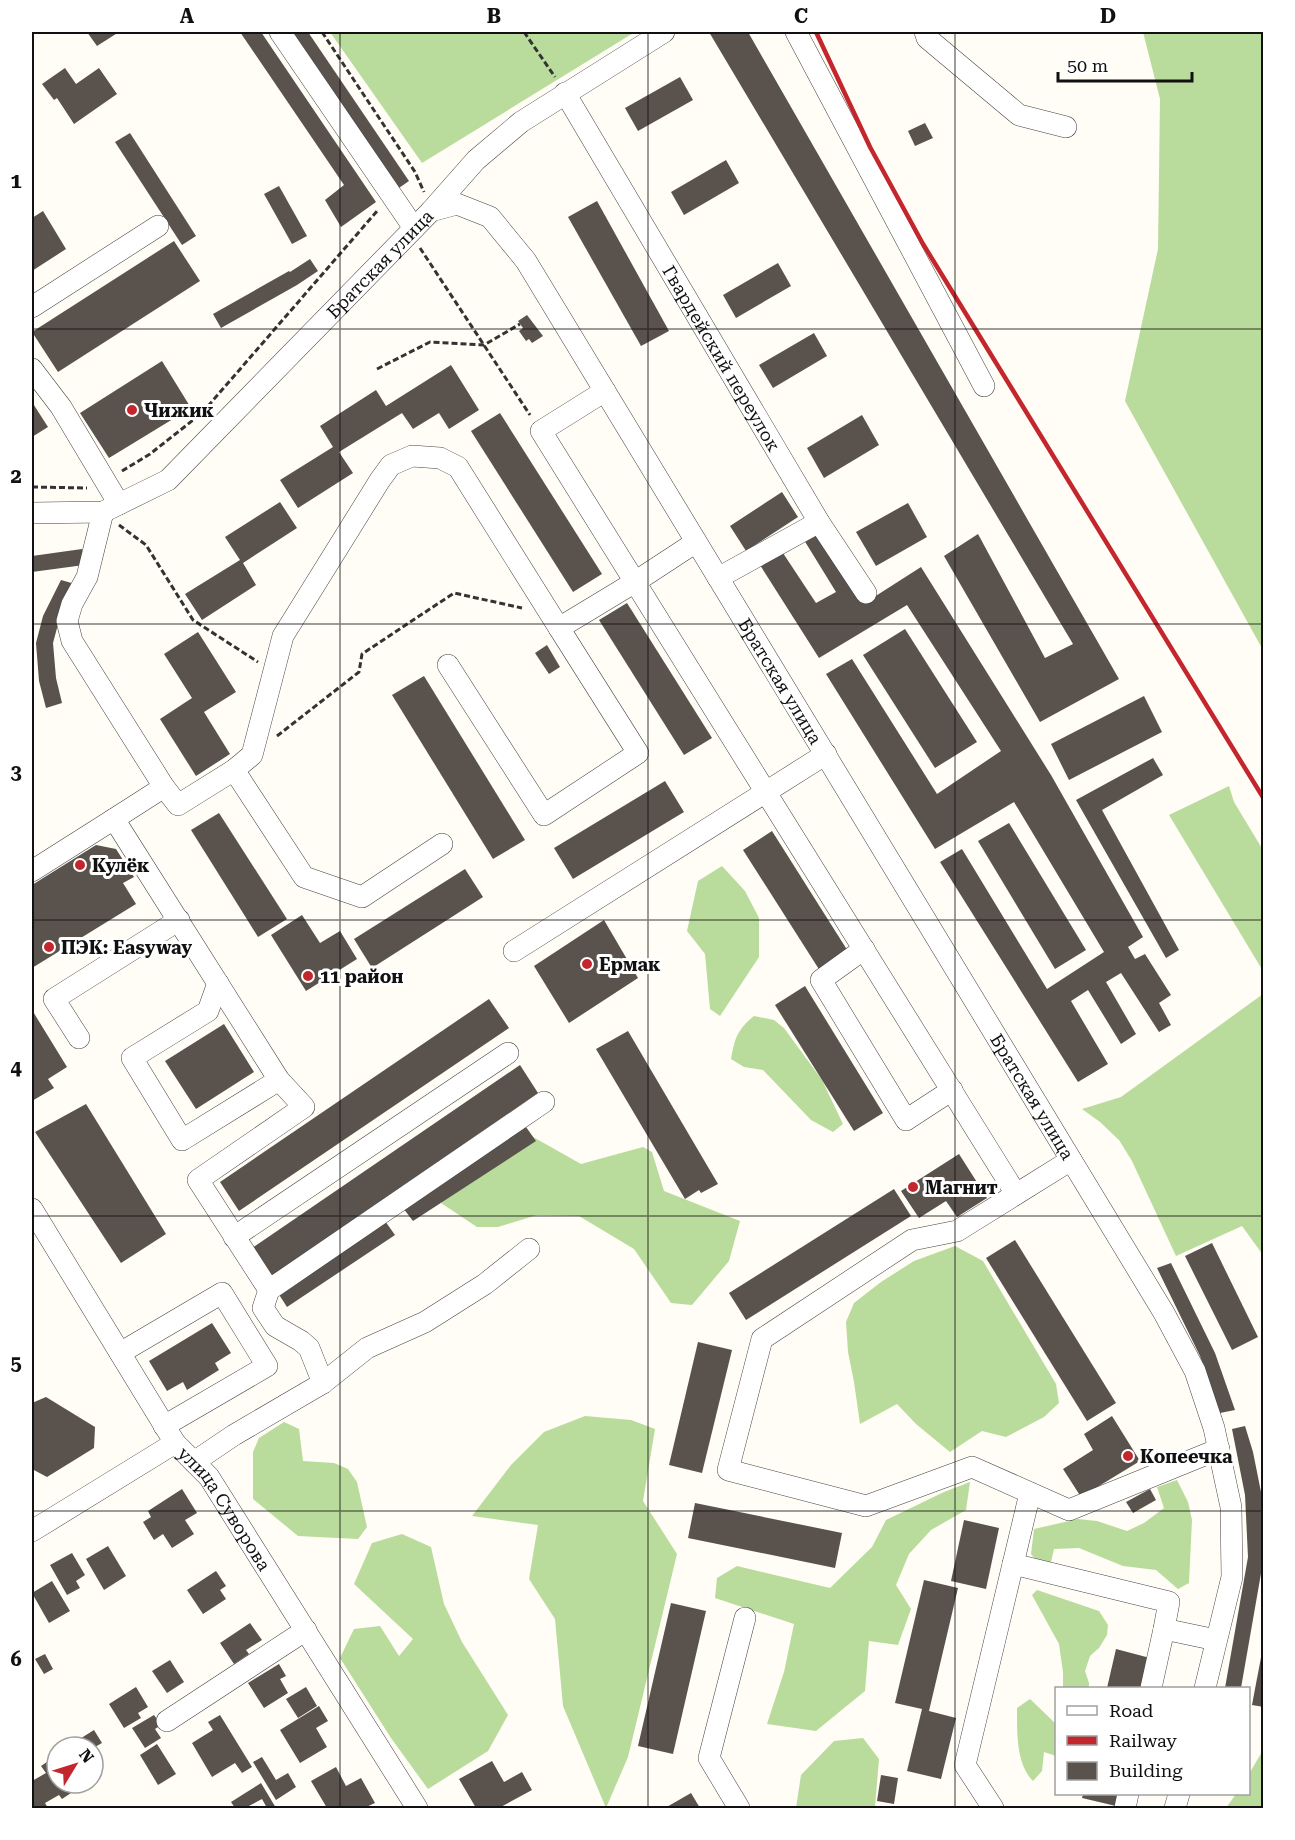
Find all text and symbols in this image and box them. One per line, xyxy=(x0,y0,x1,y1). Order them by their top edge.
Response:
text: A xyxy=(180,4,195,28)
text: B xyxy=(487,4,501,28)
text: C xyxy=(794,4,808,28)
text: D xyxy=(1100,4,1116,28)
scale bar xyxy=(1058,45,1192,83)
text: 50 m xyxy=(1067,55,1108,76)
text: 1 xyxy=(10,169,22,193)
street label: Братская улица xyxy=(322,205,437,322)
street label: Гвардейский переулок xyxy=(659,261,785,455)
place label: Чижик xyxy=(144,400,215,421)
marker: Чижик xyxy=(125,403,139,417)
text: 2 xyxy=(10,464,22,488)
street label: Братская улица xyxy=(735,614,827,748)
text: 3 xyxy=(10,760,22,784)
place label: Кулёк xyxy=(92,855,150,876)
marker: Кулёк xyxy=(73,858,87,872)
place label: ПЭК: Easyway xyxy=(61,937,192,958)
marker: ПЭК: Easyway xyxy=(42,940,56,954)
place label: Ермак xyxy=(599,954,661,975)
marker: Ермак xyxy=(580,957,594,971)
place label: 11 район xyxy=(320,966,403,987)
marker: 11 район xyxy=(301,969,315,983)
street label: Братская улица xyxy=(987,1030,1079,1163)
text: 4 xyxy=(10,1056,22,1080)
place label: Магнит xyxy=(925,1177,998,1198)
marker: Магнит xyxy=(906,1180,920,1194)
text: 5 xyxy=(10,1351,22,1375)
street label: улица Суворова xyxy=(174,1442,276,1575)
place label: Копеечка xyxy=(1140,1446,1233,1467)
marker: Копеечка xyxy=(1121,1449,1135,1463)
text: 6 xyxy=(10,1647,22,1671)
legend xyxy=(1055,1687,1250,1795)
text: Road xyxy=(1109,1700,1154,1721)
text: Railway xyxy=(1109,1730,1177,1751)
north arrow xyxy=(45,1735,105,1795)
text: N xyxy=(75,1745,98,1767)
text: Building xyxy=(1109,1760,1183,1781)

